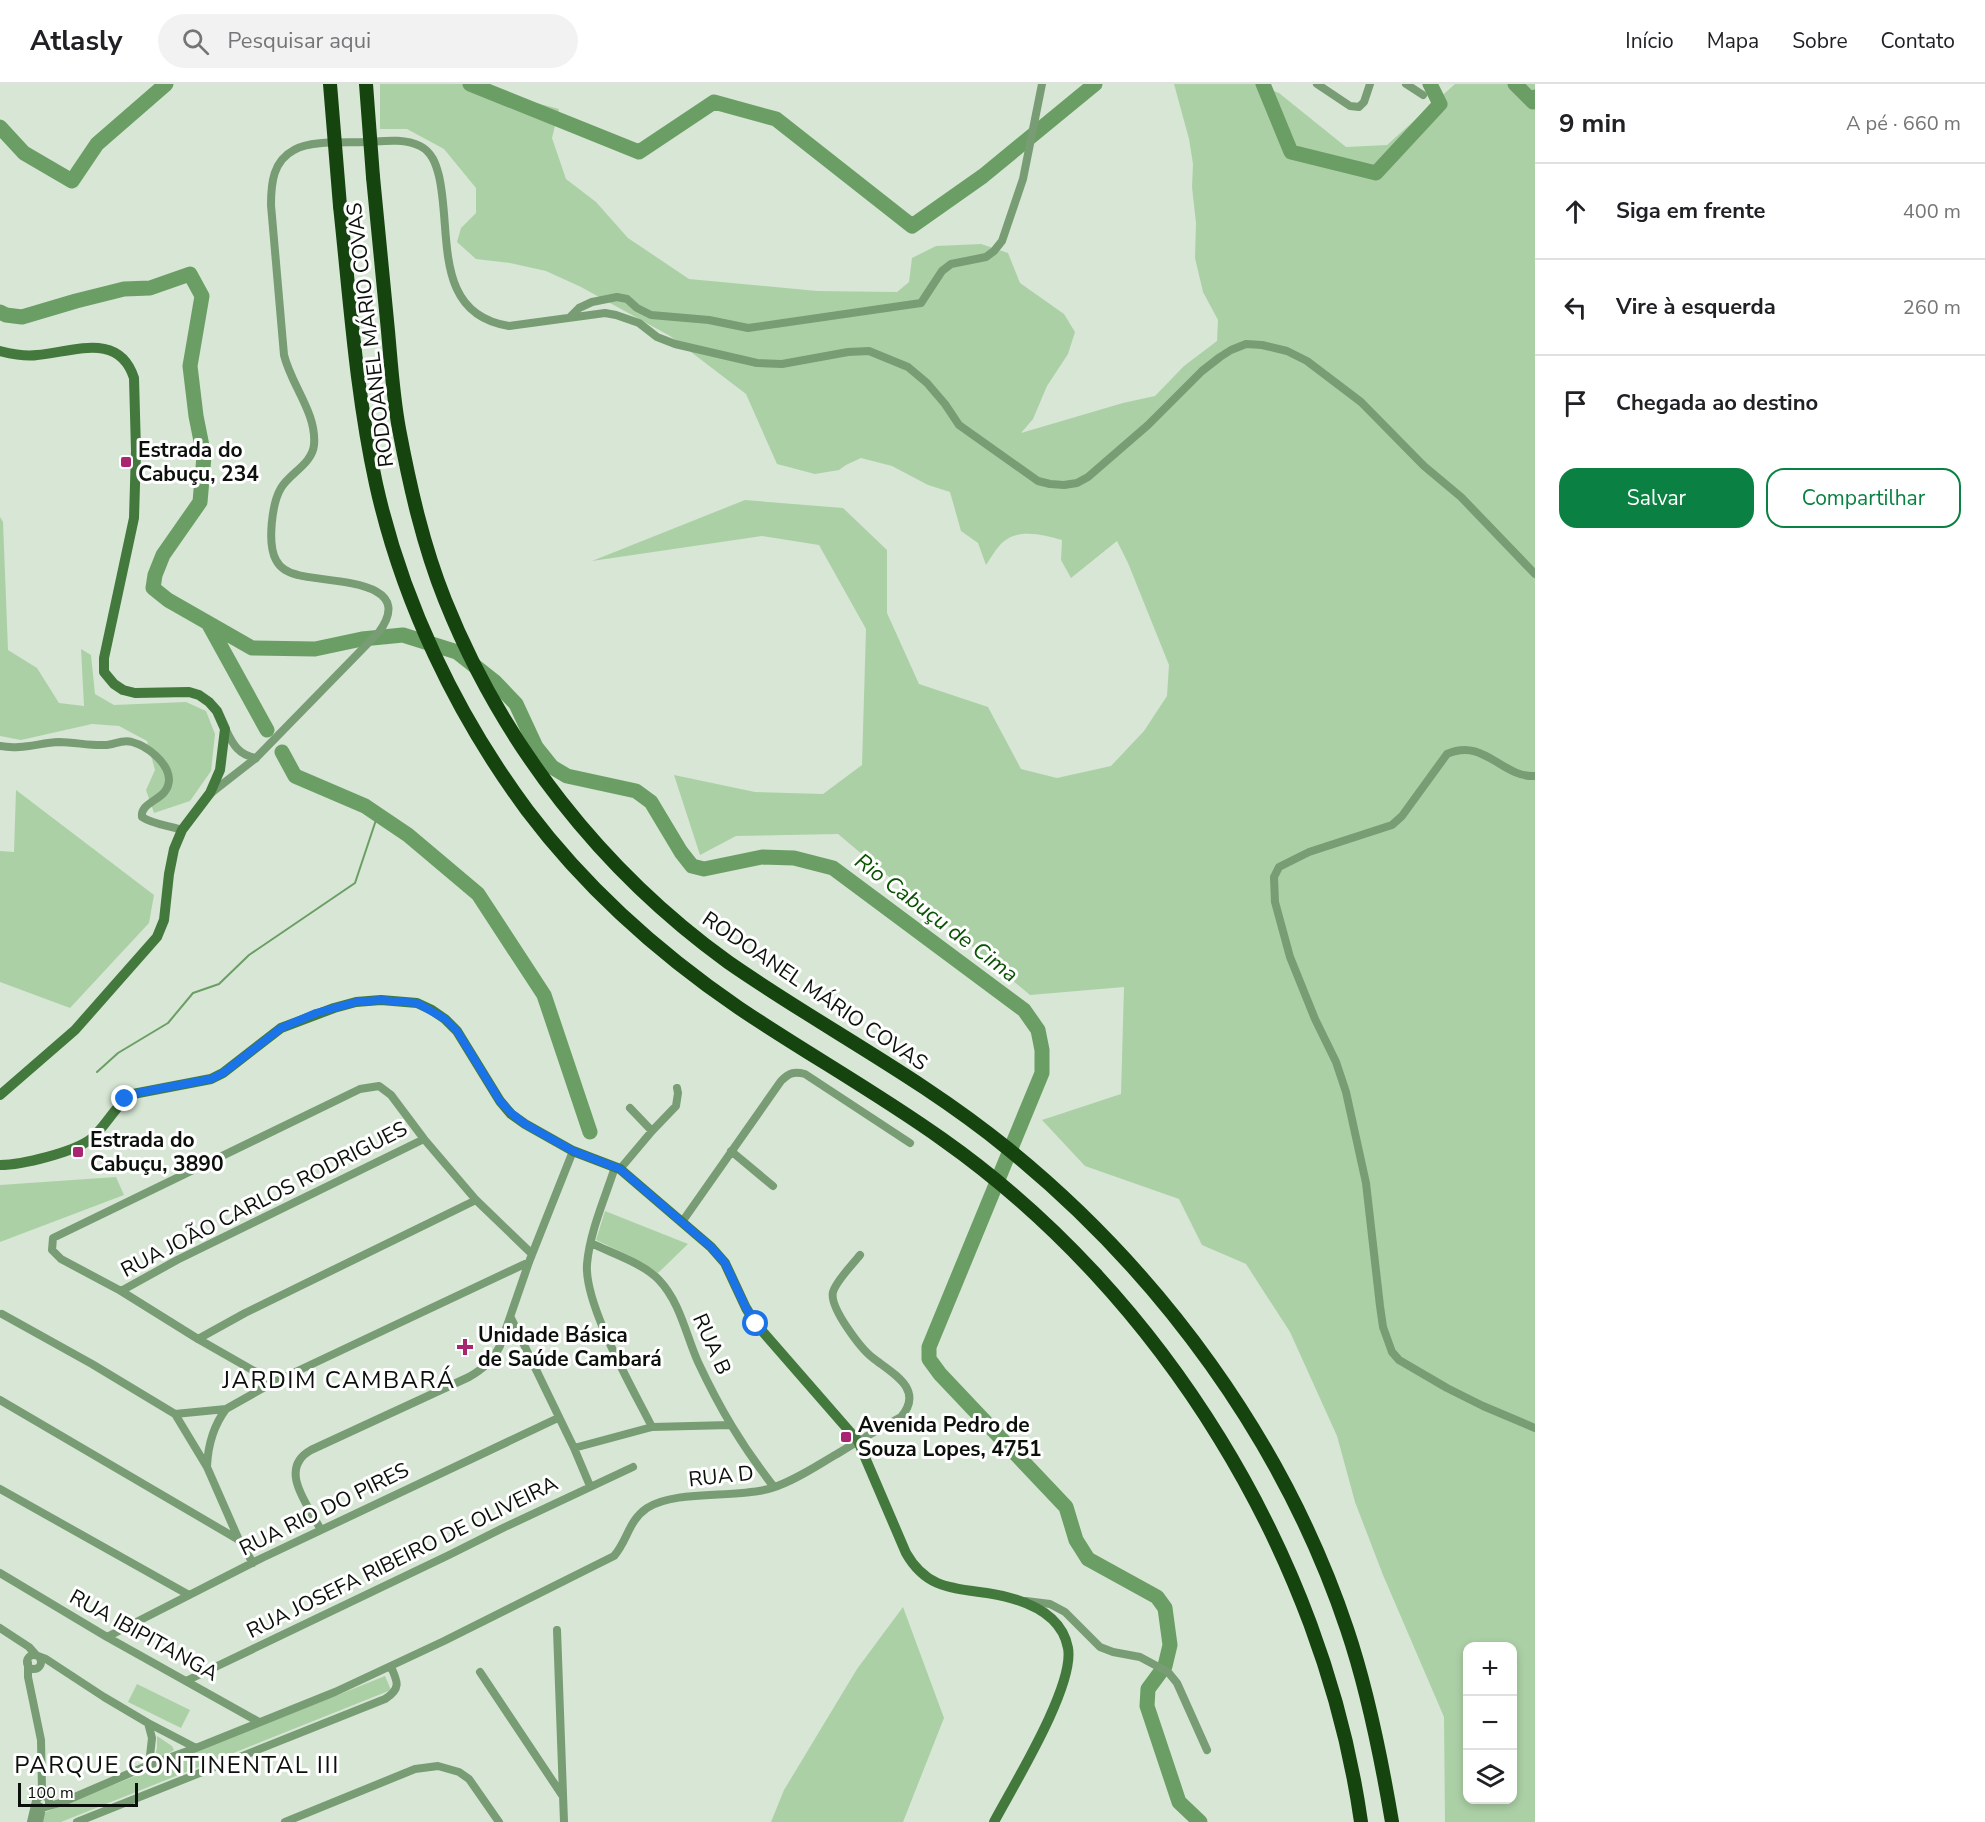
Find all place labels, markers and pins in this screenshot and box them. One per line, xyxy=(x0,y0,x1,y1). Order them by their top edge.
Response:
place label: Estrada do Cabuçu, 234 xyxy=(138,436,259,488)
marker: Estrada do Cabuçu, 234 xyxy=(119,455,133,469)
place label: Estrada do Cabuçu, 3890 xyxy=(90,1126,223,1178)
marker: Estrada do Cabuçu, 3890 xyxy=(71,1145,85,1159)
place label: Unidade Básica de Saúde Cambará xyxy=(478,1321,662,1373)
marker: Unidade Básica de Saúde Cambará xyxy=(456,1338,474,1356)
place label: Avenida Pedro de Souza Lopes, 4751 xyxy=(858,1411,1042,1463)
marker: Avenida Pedro de Souza Lopes, 4751 xyxy=(839,1430,853,1444)

